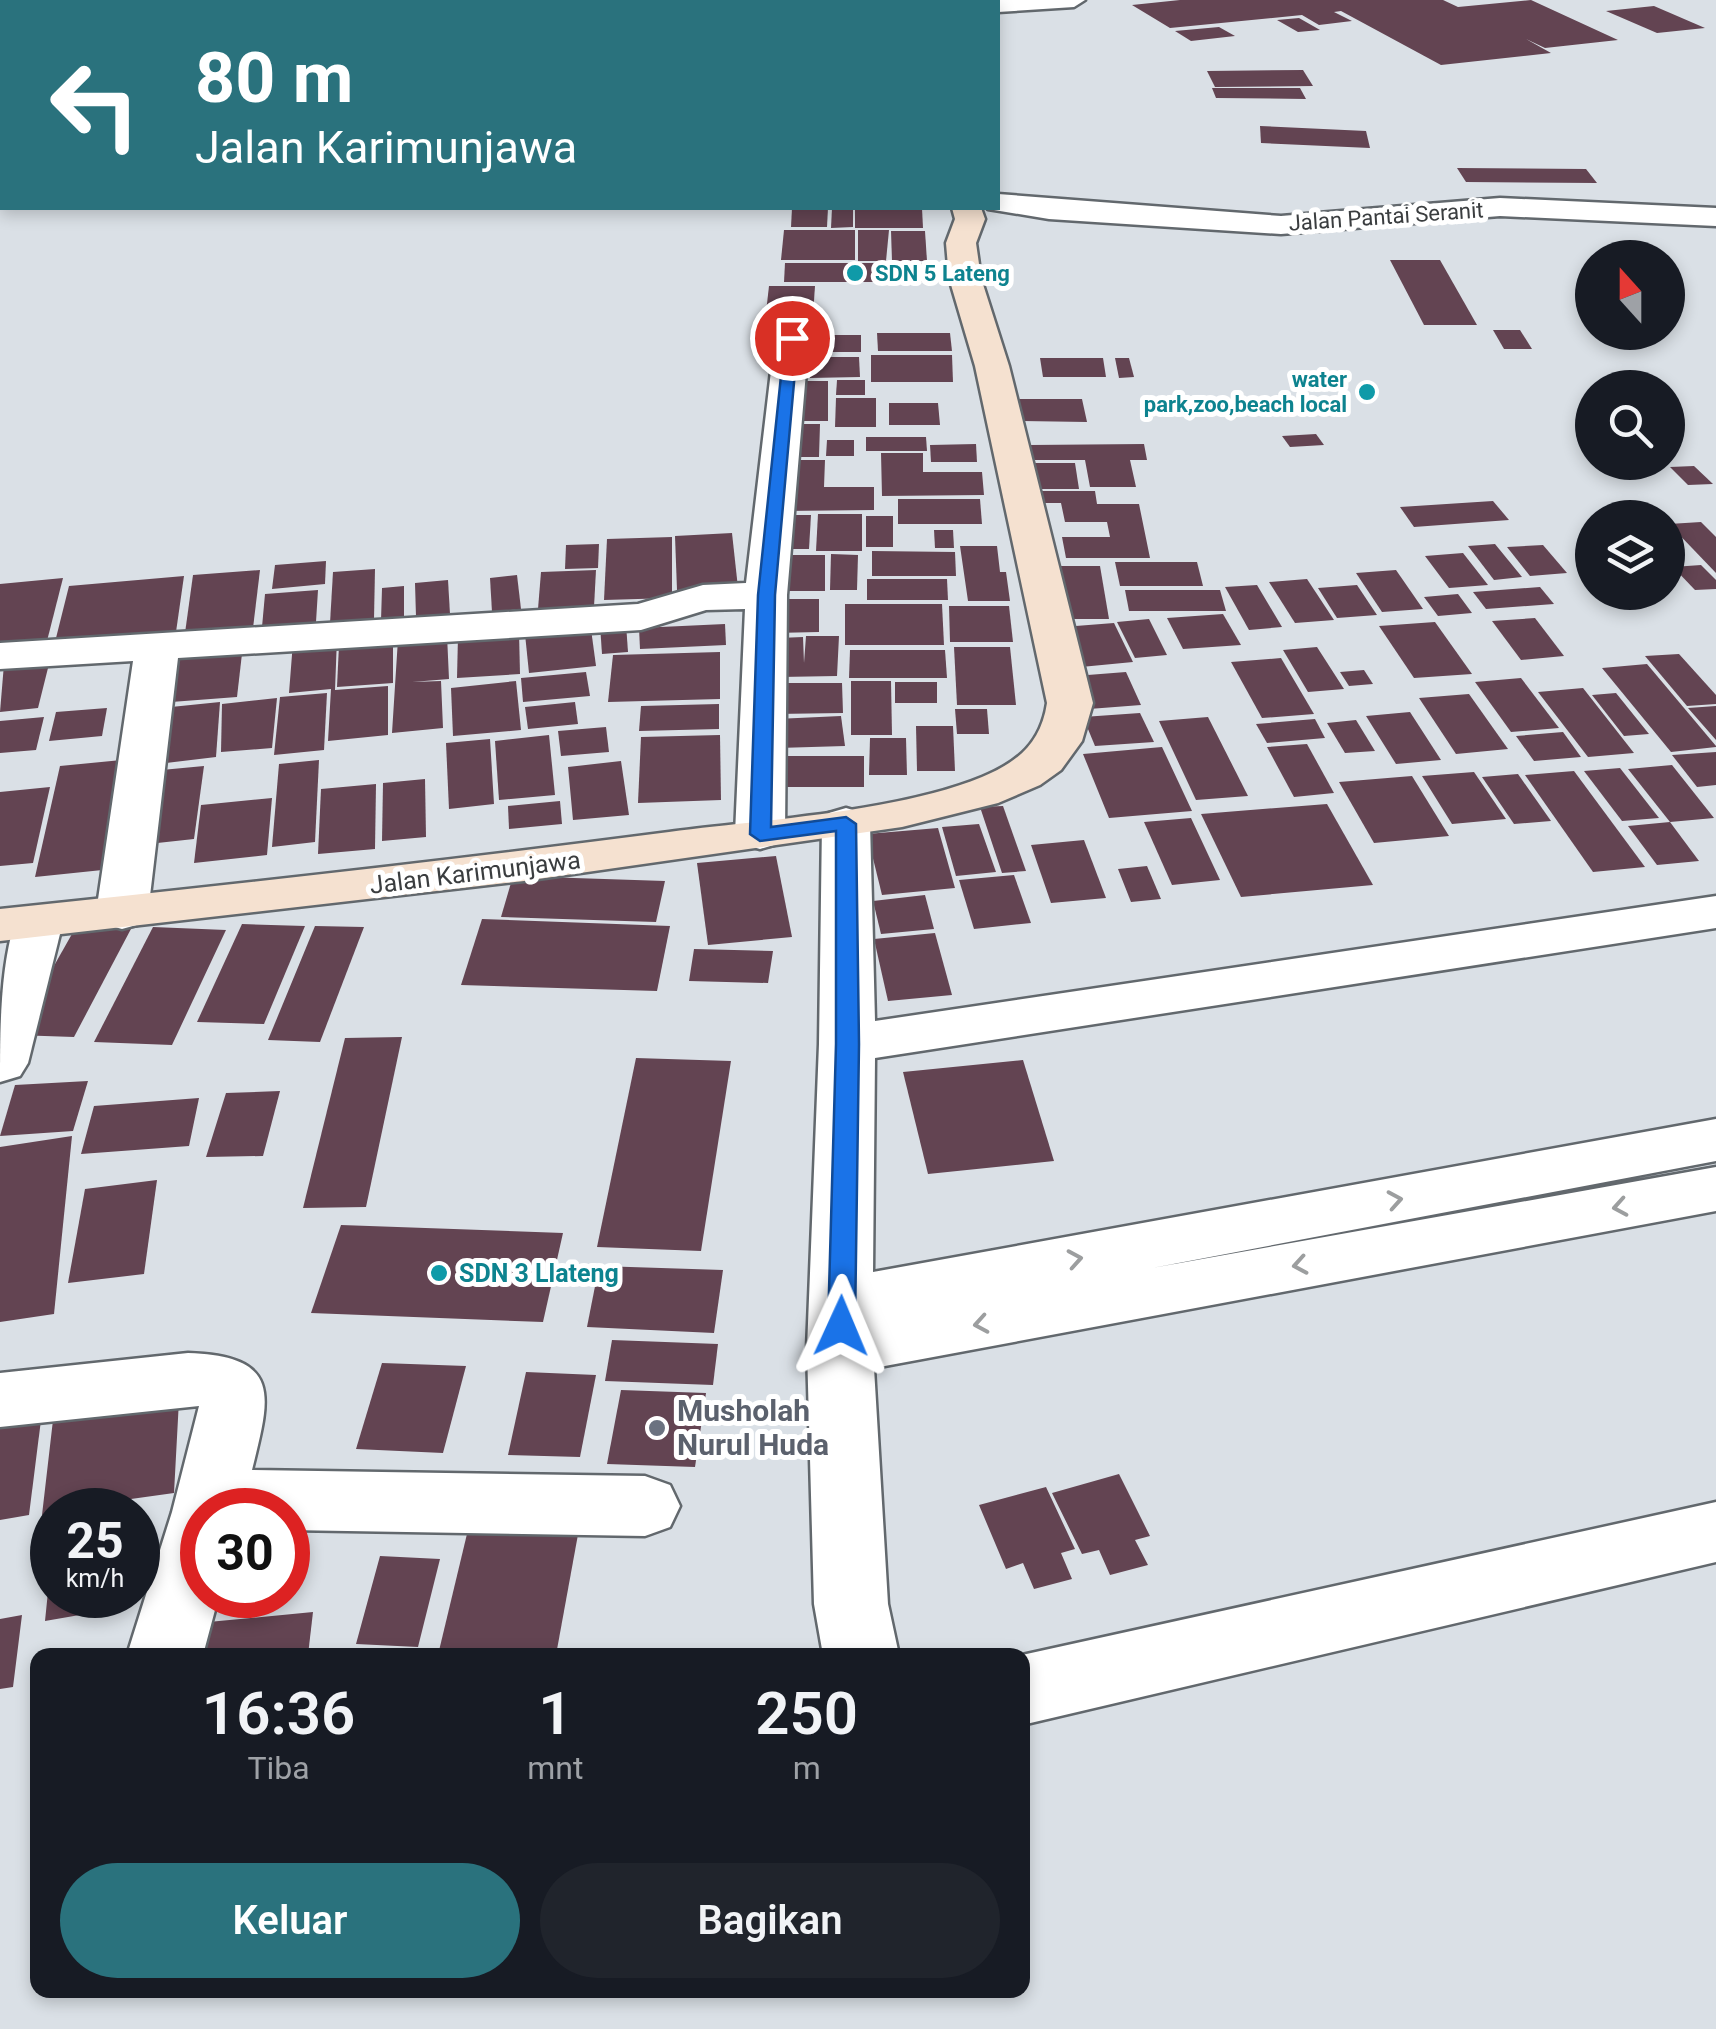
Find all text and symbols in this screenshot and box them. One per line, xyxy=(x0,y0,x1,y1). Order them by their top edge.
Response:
text: 80 m xyxy=(195,37,353,119)
icon: left xyxy=(30,40,160,170)
text: Jalan Karimunjawa xyxy=(195,121,577,174)
street label: Jalan Pantai Seranit xyxy=(1288,197,1484,236)
north arrow xyxy=(1575,240,1685,350)
map controls xyxy=(1575,240,1685,610)
place label: SDN 5 Lateng xyxy=(875,261,1010,286)
marker: SDN 5 Lateng xyxy=(844,262,866,284)
pin xyxy=(750,296,835,381)
icon: arrive xyxy=(765,311,820,366)
place label: water park,zoo,beach local xyxy=(1144,367,1347,417)
button: search xyxy=(1575,370,1685,480)
marker: water park,zoo,beach local xyxy=(1356,381,1378,403)
button: layers xyxy=(1575,500,1685,610)
street label: Jalan Karimunjawa xyxy=(368,845,582,900)
one-way arrow xyxy=(1386,1190,1403,1211)
one-way arrow xyxy=(1612,1195,1629,1216)
one-way arrow xyxy=(1067,1249,1084,1270)
one-way arrow xyxy=(1292,1254,1309,1275)
place label: SDN 3 Llateng xyxy=(459,1259,619,1288)
marker: SDN 3 Llateng xyxy=(428,1262,450,1284)
position arrow xyxy=(789,1274,893,1378)
one-way arrow xyxy=(972,1312,989,1333)
place label: Musholah Nurul Huda xyxy=(677,1393,829,1462)
marker: Musholah Nurul Huda xyxy=(646,1417,668,1439)
speed limit sign: 30 xyxy=(180,1488,310,1618)
text: 25 xyxy=(66,1512,124,1570)
text: km/h xyxy=(66,1564,124,1593)
text: 16:36 xyxy=(202,1678,355,1749)
text: 1 xyxy=(538,1678,572,1749)
text: 250 xyxy=(755,1678,858,1749)
text: Tiba xyxy=(247,1749,310,1787)
text: mnt xyxy=(527,1749,583,1787)
text: m xyxy=(793,1749,821,1787)
button: Keluar xyxy=(60,1863,520,1978)
button: Bagikan xyxy=(540,1863,1000,1978)

